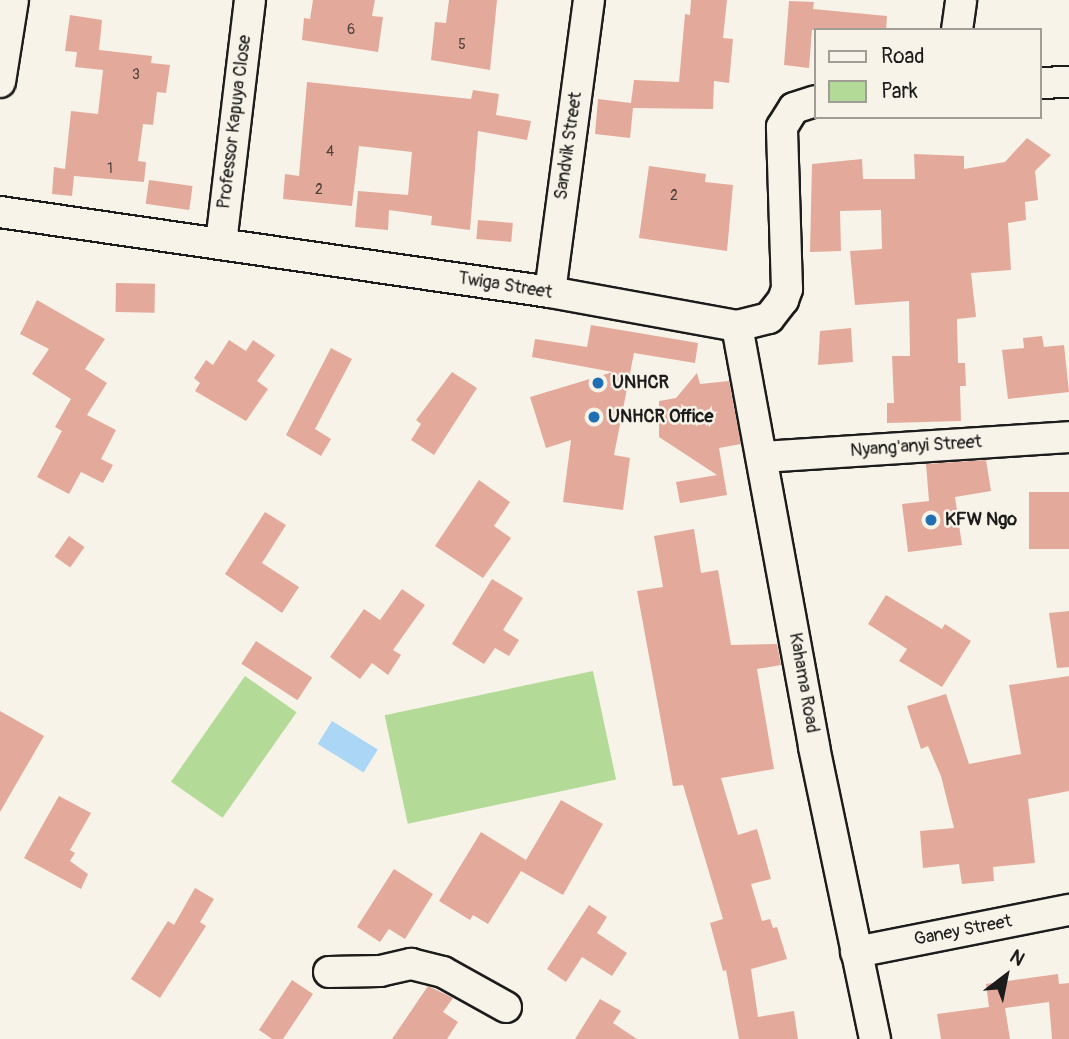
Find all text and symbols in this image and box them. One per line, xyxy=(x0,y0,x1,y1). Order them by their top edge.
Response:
house number: 6 xyxy=(347,22,355,38)
legend xyxy=(814,28,1041,119)
street label: Professor Kapuya Close xyxy=(214,34,256,210)
house number: 5 xyxy=(458,37,466,53)
text: Road xyxy=(881,43,925,70)
house number: 3 xyxy=(132,67,140,83)
text: Park xyxy=(881,78,918,105)
street label: Sandvik Street xyxy=(551,91,587,201)
house number: 4 xyxy=(326,144,334,160)
house number: 1 xyxy=(107,161,113,177)
house number: 2 xyxy=(315,182,323,198)
house number: 2 xyxy=(670,188,678,204)
street label: Twiga Street xyxy=(456,268,554,304)
place label: UNHCR xyxy=(612,372,669,394)
marker: UNHCR xyxy=(590,375,606,391)
place label: UNHCR Office xyxy=(608,406,713,428)
marker: UNHCR Office xyxy=(586,409,602,425)
street label: Nyang'anyi Street xyxy=(850,432,982,462)
place label: KFW Ngo xyxy=(945,509,1017,531)
marker: KFW Ngo xyxy=(923,512,939,528)
street label: Kahama Road xyxy=(784,631,822,735)
street label: Ganey Street xyxy=(912,911,1014,951)
north arrow xyxy=(971,941,1041,1011)
text: N xyxy=(1005,945,1029,972)

